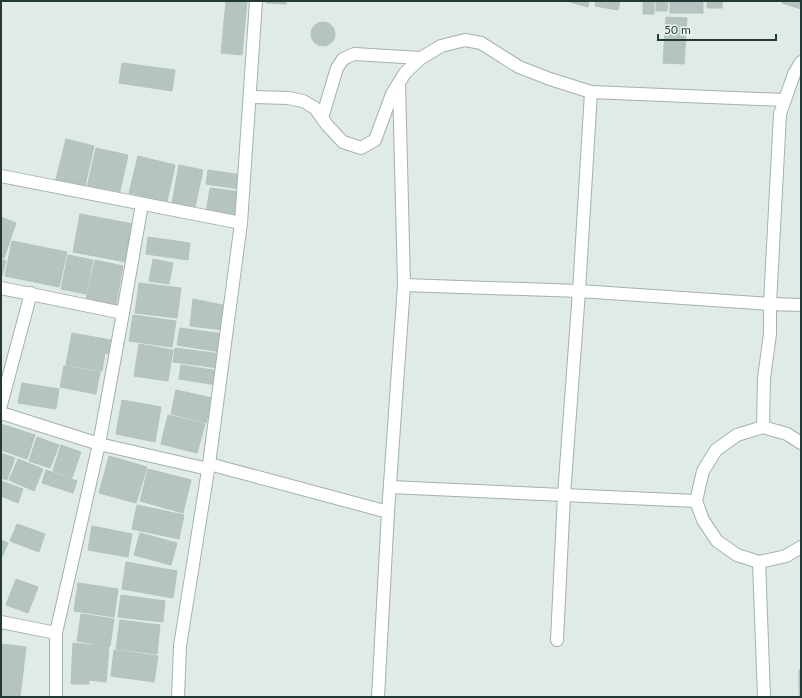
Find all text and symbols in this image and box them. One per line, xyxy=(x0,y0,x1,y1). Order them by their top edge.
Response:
scale bar xyxy=(658,16,776,42)
text: 50 m xyxy=(664,22,691,37)

